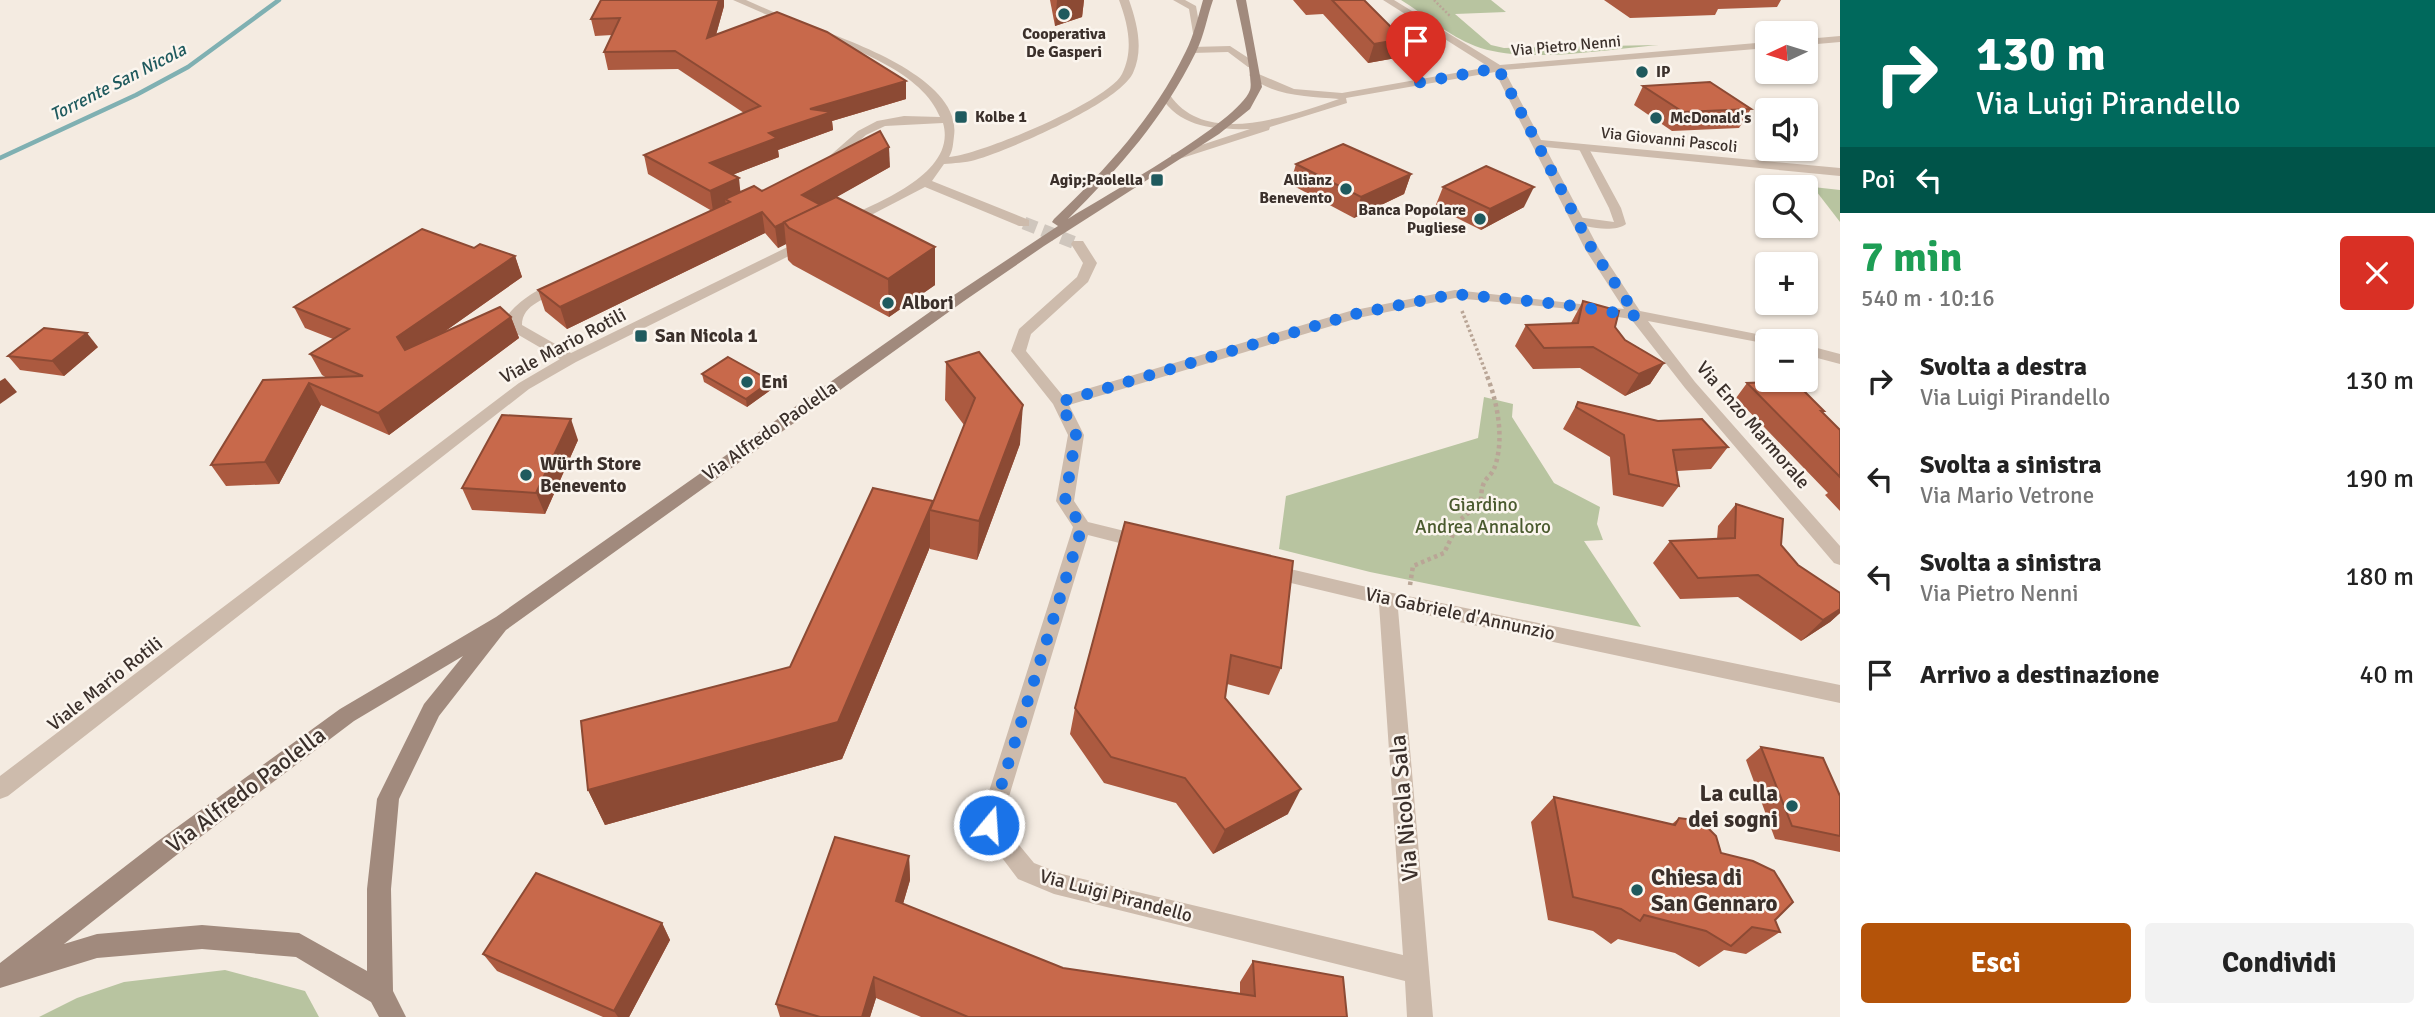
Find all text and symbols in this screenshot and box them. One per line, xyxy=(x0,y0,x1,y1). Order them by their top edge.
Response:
marker: Cooperativa De Gasperi xyxy=(1056,6,1072,22)
pin xyxy=(1386,11,1446,83)
north arrow xyxy=(1755,21,1818,84)
map controls xyxy=(1755,21,1818,392)
icon: arrive xyxy=(1397,22,1435,60)
place label: Cooperativa De Gasperi xyxy=(1022,24,1106,62)
text: 130 m xyxy=(1976,24,2106,84)
icon: right xyxy=(1861,28,1952,119)
street label: Via Pietro Nenni xyxy=(1510,31,1622,61)
water label: Torrente San Nicola xyxy=(46,38,190,126)
place label: IP xyxy=(1656,62,1670,82)
marker: IP xyxy=(1634,64,1650,80)
text: Via Luigi Pirandello xyxy=(1976,84,2241,123)
button: sound xyxy=(1755,98,1818,161)
place label: Kolbe 1 xyxy=(975,107,1027,127)
place label: McDonald's xyxy=(1670,108,1751,128)
marker: Kolbe 1 xyxy=(953,109,969,125)
marker: McDonald's xyxy=(1648,110,1664,126)
street label: Via Giovanni Pascoli xyxy=(1600,123,1738,157)
icon: left xyxy=(1910,161,1948,199)
text: Poi xyxy=(1861,164,1896,196)
place label: Agip;Paolella xyxy=(1050,170,1143,190)
place label: Allianz Benevento xyxy=(1259,170,1332,208)
marker: Agip;Paolella xyxy=(1149,172,1165,188)
button: search xyxy=(1755,175,1818,238)
marker: Allianz Benevento xyxy=(1338,181,1354,197)
place label: Banca Popolare Pugliese xyxy=(1358,200,1466,238)
marker: Banca Popolare Pugliese xyxy=(1472,211,1488,227)
text: 7 min xyxy=(1861,232,1962,283)
button: close xyxy=(2340,236,2414,310)
button: + xyxy=(1755,252,1818,315)
text: 540 m · 10:16 xyxy=(1861,284,1995,313)
place label: Albori xyxy=(902,291,954,315)
marker: Albori xyxy=(880,295,896,311)
street label: Viale Mario Rotili xyxy=(496,303,630,389)
place label: San Nicola 1 xyxy=(655,324,758,348)
marker: San Nicola 1 xyxy=(633,328,649,344)
button: − xyxy=(1755,329,1818,392)
text: Svolta a destra xyxy=(1920,351,2087,383)
street label: Via Enzo Marmorale xyxy=(1691,356,1815,494)
icon: right xyxy=(1861,362,1899,400)
text: 130 m xyxy=(2345,365,2414,397)
place label: Eni xyxy=(761,370,788,394)
marker: Eni xyxy=(739,374,755,390)
street label: Via Alfredo Paolella xyxy=(698,376,842,486)
text: Via Luigi Pirandello xyxy=(1920,383,2110,412)
text: Svolta a sinistra xyxy=(1920,449,2102,481)
place label: Würth Store Benevento xyxy=(540,452,641,498)
icon: left xyxy=(1861,460,1899,498)
text: 190 m xyxy=(2345,463,2414,495)
marker: Würth Store Benevento xyxy=(518,467,534,483)
text: Via Mario Vetrone xyxy=(1920,481,2094,510)
park label: Giardino Andrea Annaloro xyxy=(1415,493,1551,539)
text: Svolta a sinistra xyxy=(1920,547,2102,579)
icon: left xyxy=(1861,558,1899,596)
text: 180 m xyxy=(2345,561,2414,593)
text: Via Pietro Nenni xyxy=(1920,579,2079,608)
street label: Via Gabriele d'Annunzio xyxy=(1363,582,1557,646)
street label: Viale Mario Rotili xyxy=(43,632,167,736)
icon: arrive xyxy=(1861,656,1899,694)
text: Arrivo a destinazione xyxy=(1920,659,2160,691)
text: 40 m xyxy=(2359,659,2414,691)
street label: Via Alfredo Paolella xyxy=(160,720,332,860)
street label: Via Nicola Sala xyxy=(1383,733,1425,883)
place label: La culla dei sogni xyxy=(1688,779,1778,834)
position arrow xyxy=(952,788,1026,862)
marker: La culla dei sogni xyxy=(1784,798,1800,814)
place label: Chiesa di San Gennaro xyxy=(1651,863,1778,918)
street label: Via Luigi Pirandello xyxy=(1037,864,1195,928)
marker: Chiesa di San Gennaro xyxy=(1629,882,1645,898)
button: Esci xyxy=(1861,923,2131,1003)
button: Condividi xyxy=(2145,923,2414,1003)

